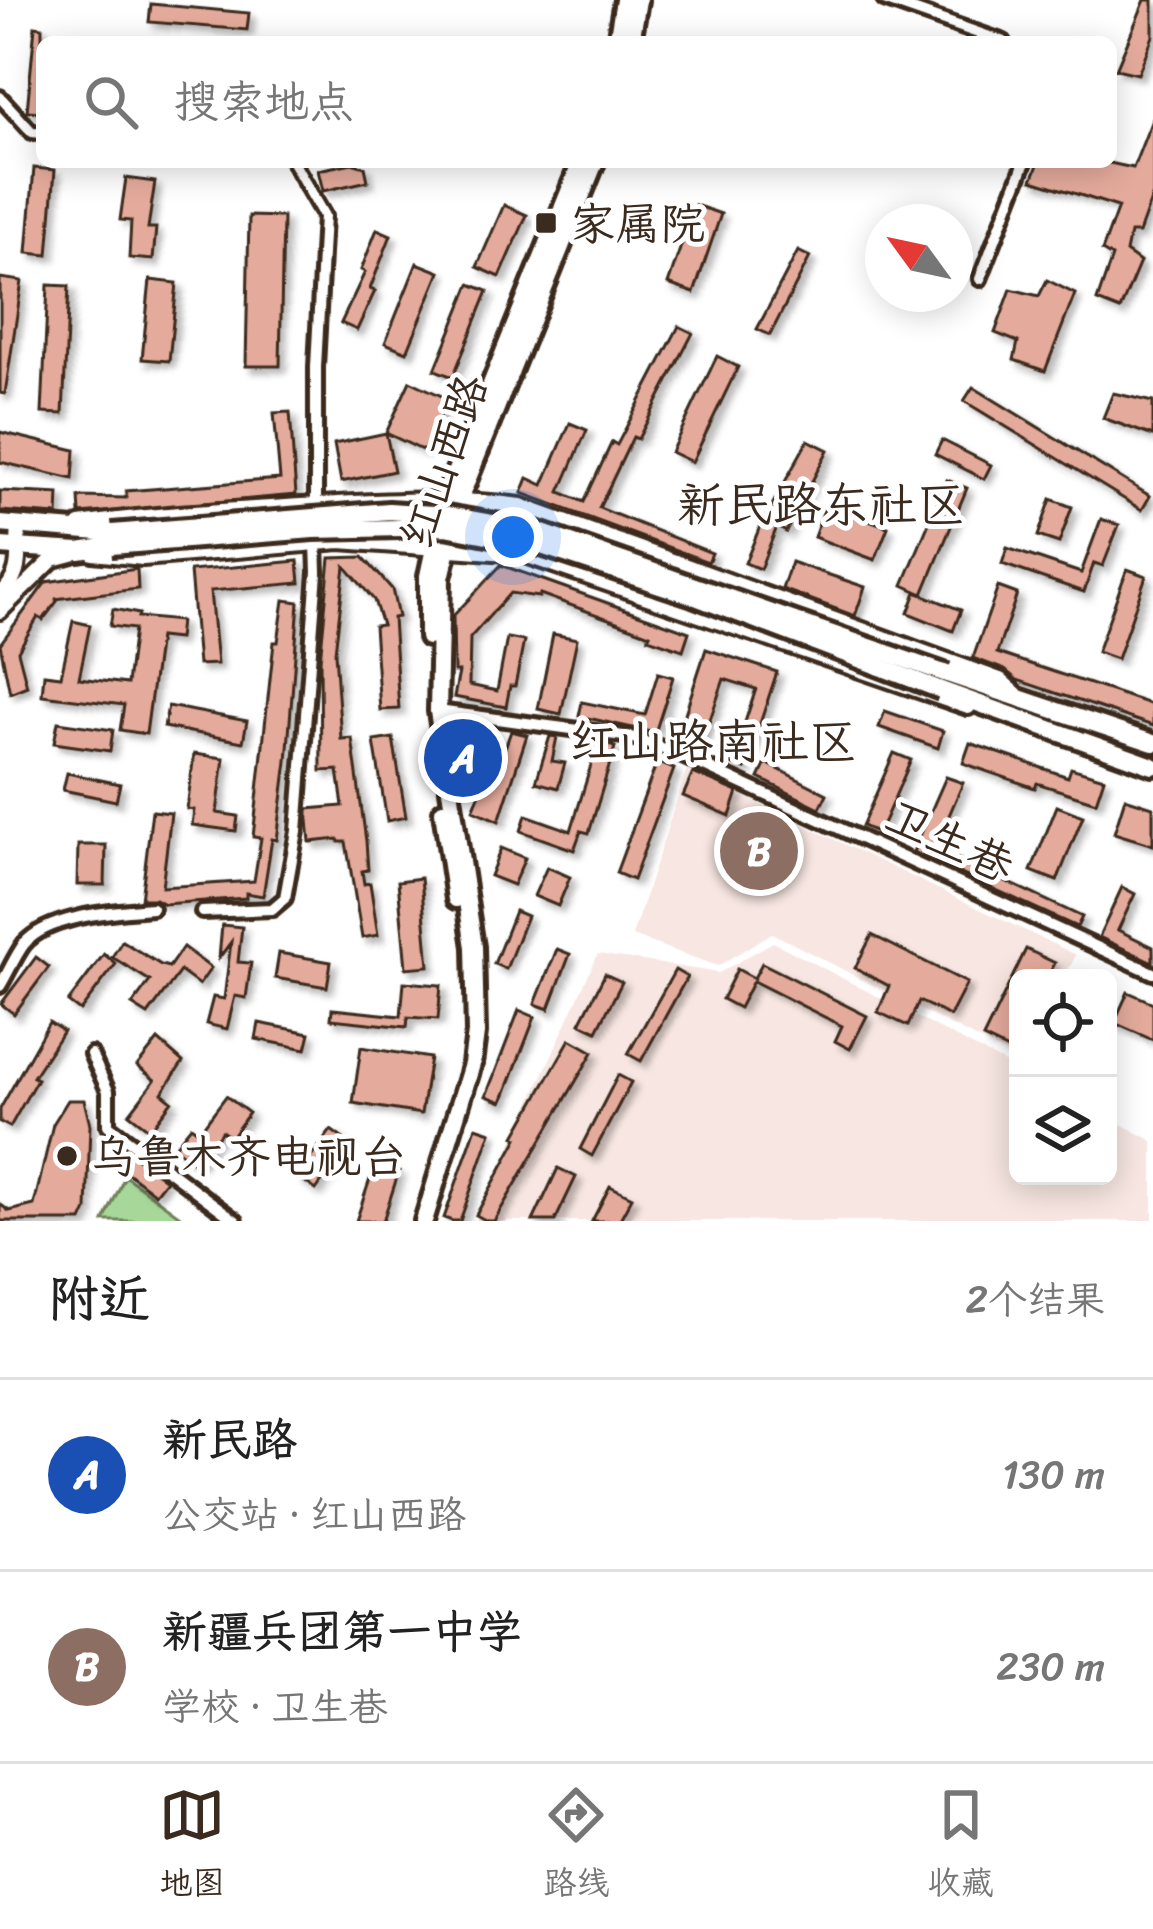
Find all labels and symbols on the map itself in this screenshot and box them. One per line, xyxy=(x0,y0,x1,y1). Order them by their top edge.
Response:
place label: 家属院 xyxy=(570,184,705,264)
north arrow xyxy=(865,204,973,312)
marker: 家属院 xyxy=(533,210,559,236)
street label: 红山西路 xyxy=(377,363,511,559)
district label: 新民路东社区 xyxy=(677,462,965,547)
your location xyxy=(483,507,543,567)
district label: 红山路南社区 xyxy=(569,699,857,784)
pin: A xyxy=(424,713,502,803)
street label: 卫生巷 xyxy=(871,776,1028,906)
pin: B xyxy=(720,806,798,896)
place label: 乌鲁木齐电视台 xyxy=(91,1117,406,1197)
marker: 乌鲁木齐电视台 xyxy=(54,1143,80,1169)

